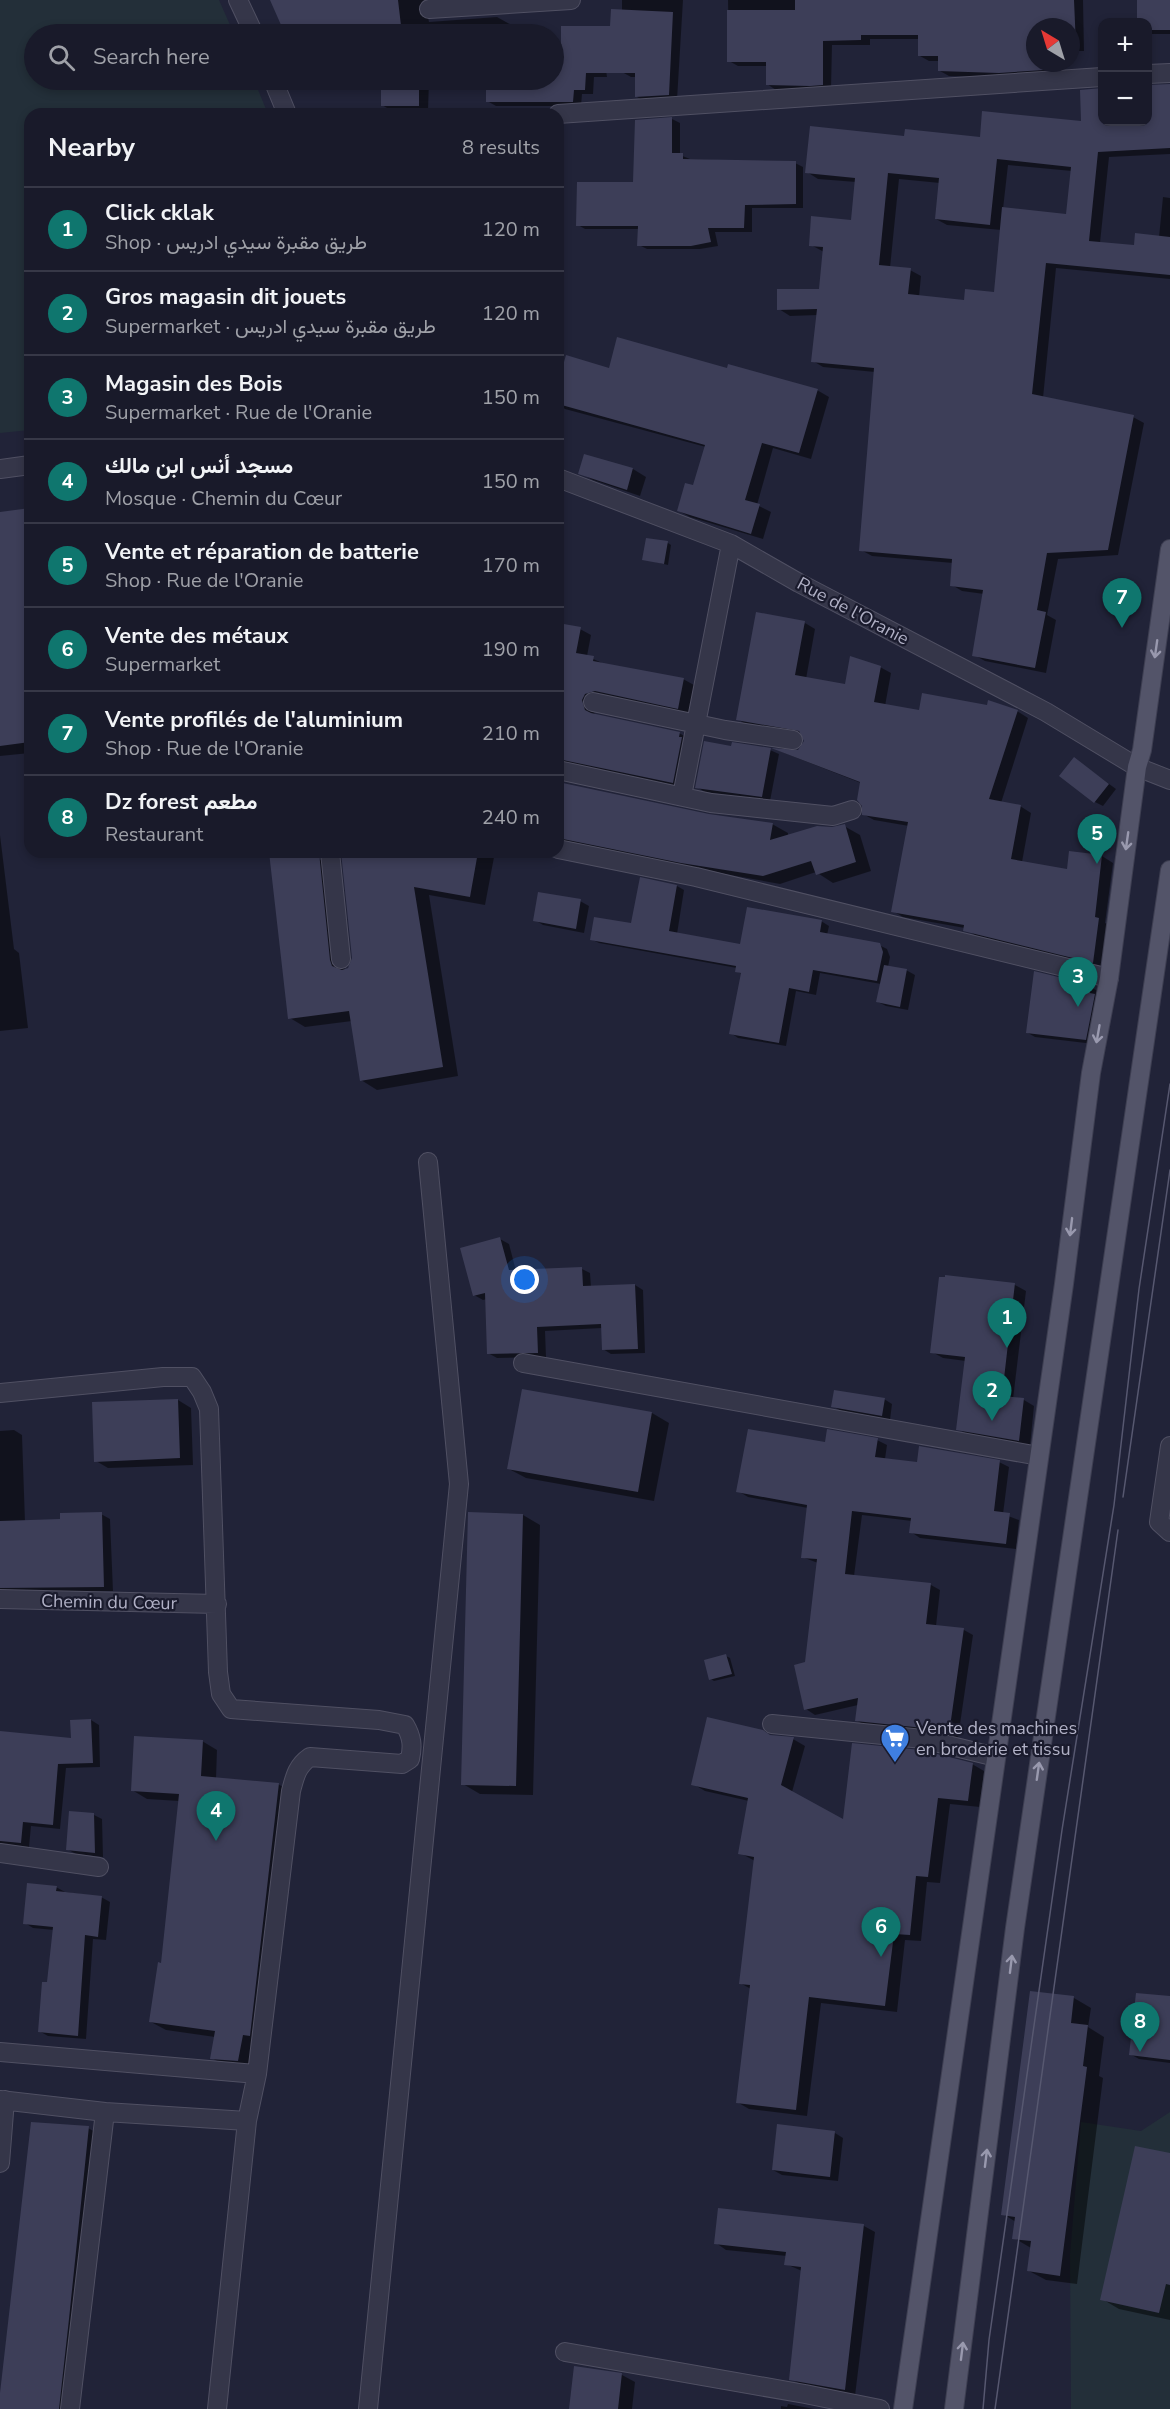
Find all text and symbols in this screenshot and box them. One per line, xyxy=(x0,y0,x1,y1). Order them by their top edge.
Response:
north arrow xyxy=(1026,18,1080,72)
map controls xyxy=(1098,18,1152,126)
button: + xyxy=(1098,18,1152,72)
search box xyxy=(24,24,564,90)
icon: search xyxy=(45,41,78,74)
text: Search here xyxy=(93,42,210,72)
button: − xyxy=(1098,72,1152,126)
text: Nearby xyxy=(48,130,135,165)
text: 8 results xyxy=(462,134,540,161)
text: Click cklak xyxy=(105,198,214,228)
text: 1 xyxy=(62,216,74,243)
text: 120 m xyxy=(482,216,540,243)
text: Shop · طريق مقبرة سيدي ادريس xyxy=(105,229,367,256)
text: Gros magasin dit jouets xyxy=(105,282,346,312)
text: 2 xyxy=(62,300,74,327)
text: 120 m xyxy=(482,300,540,327)
text: Supermarket · طريق مقبرة سيدي ادريس xyxy=(105,313,436,340)
text: Magasin des Bois xyxy=(105,369,283,399)
text: 3 xyxy=(62,384,74,411)
text: 150 m xyxy=(482,384,540,411)
text: Supermarket · Rue de l'Oranie xyxy=(105,399,372,426)
text: مسجد أنس ابن مالك xyxy=(105,451,293,481)
text: 4 xyxy=(62,468,74,495)
text: 150 m xyxy=(482,468,540,495)
text: Mosque · Chemin du Cœur xyxy=(105,485,342,512)
text: Vente et réparation de batterie xyxy=(105,537,419,567)
text: 5 xyxy=(62,552,74,579)
text: 170 m xyxy=(482,552,540,579)
text: Shop · Rue de l'Oranie xyxy=(105,567,303,594)
street label: Rue de l'Oranie xyxy=(793,571,913,651)
pin: 7 xyxy=(1102,578,1142,628)
text: Vente des métaux xyxy=(105,621,289,651)
text: 6 xyxy=(62,636,74,663)
text: 190 m xyxy=(482,636,540,663)
one-way arrow xyxy=(1151,638,1162,658)
text: Supermarket xyxy=(105,651,220,678)
text: Vente profilés de l'aluminium xyxy=(105,705,403,735)
text: 7 xyxy=(62,720,74,747)
text: 210 m xyxy=(482,720,540,747)
text: Shop · Rue de l'Oranie xyxy=(105,735,303,762)
text: Dz forest مطعم xyxy=(105,787,257,817)
text: 8 xyxy=(62,804,74,831)
text: 240 m xyxy=(482,804,540,831)
pin: 5 xyxy=(1078,814,1116,864)
text: Restaurant xyxy=(105,821,203,848)
one-way arrow xyxy=(1121,831,1132,851)
pin: 3 xyxy=(1058,958,1098,1007)
one-way arrow xyxy=(1093,1024,1104,1043)
one-way arrow xyxy=(1066,1217,1077,1237)
your location xyxy=(510,1265,539,1294)
pin: 1 xyxy=(988,1298,1026,1348)
pin: 2 xyxy=(972,1372,1012,1421)
street label: Chemin du Cœur xyxy=(41,1589,178,1615)
place label: Vente des machines en broderie et tissu xyxy=(915,1716,1077,1761)
supermarket icon: Vente des machines en broderie et tissu xyxy=(879,1722,911,1764)
one-way arrow xyxy=(1033,1762,1044,1781)
pin: 4 xyxy=(196,1792,236,1841)
pin: 6 xyxy=(862,1908,900,1957)
one-way arrow xyxy=(1006,1955,1017,1975)
pin: 8 xyxy=(1120,2002,1160,2052)
one-way arrow xyxy=(981,2148,992,2168)
one-way arrow xyxy=(956,2342,967,2361)

